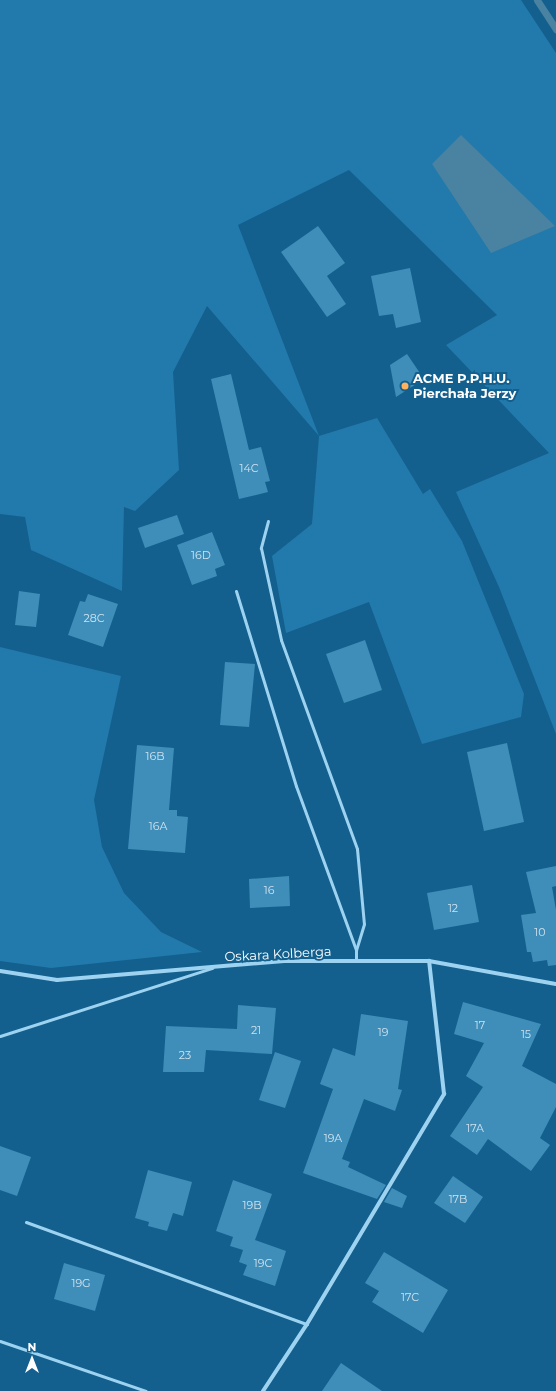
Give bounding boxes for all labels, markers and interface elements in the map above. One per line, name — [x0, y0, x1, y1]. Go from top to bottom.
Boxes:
place label: ACME P.P.H.U. Pierchała Jerzy — [413, 371, 516, 402]
marker: ACME P.P.H.U. Pierchała Jerzy — [400, 381, 410, 391]
house number: 14C — [239, 461, 259, 475]
house number: 16D — [191, 548, 211, 562]
house number: 28C — [83, 611, 105, 625]
house number: 16B — [146, 749, 164, 763]
house number: 16A — [149, 819, 167, 833]
house number: 16 — [264, 883, 274, 897]
house number: 12 — [448, 901, 458, 915]
house number: 10 — [534, 925, 546, 939]
street label: Oskara Kolberga — [224, 943, 332, 965]
house number: 17 — [475, 1018, 485, 1032]
house number: 21 — [251, 1023, 261, 1037]
house number: 19 — [378, 1025, 388, 1039]
house number: 15 — [521, 1027, 531, 1041]
house number: 23 — [179, 1048, 191, 1062]
house number: 17A — [466, 1121, 484, 1135]
house number: 19A — [324, 1131, 342, 1145]
house number: 17B — [449, 1192, 467, 1206]
house number: 19B — [243, 1198, 261, 1212]
house number: 19C — [254, 1256, 272, 1270]
house number: 19G — [71, 1276, 91, 1290]
house number: 17C — [401, 1290, 419, 1304]
north arrow — [12, 1339, 52, 1379]
text: N — [28, 1340, 36, 1354]

